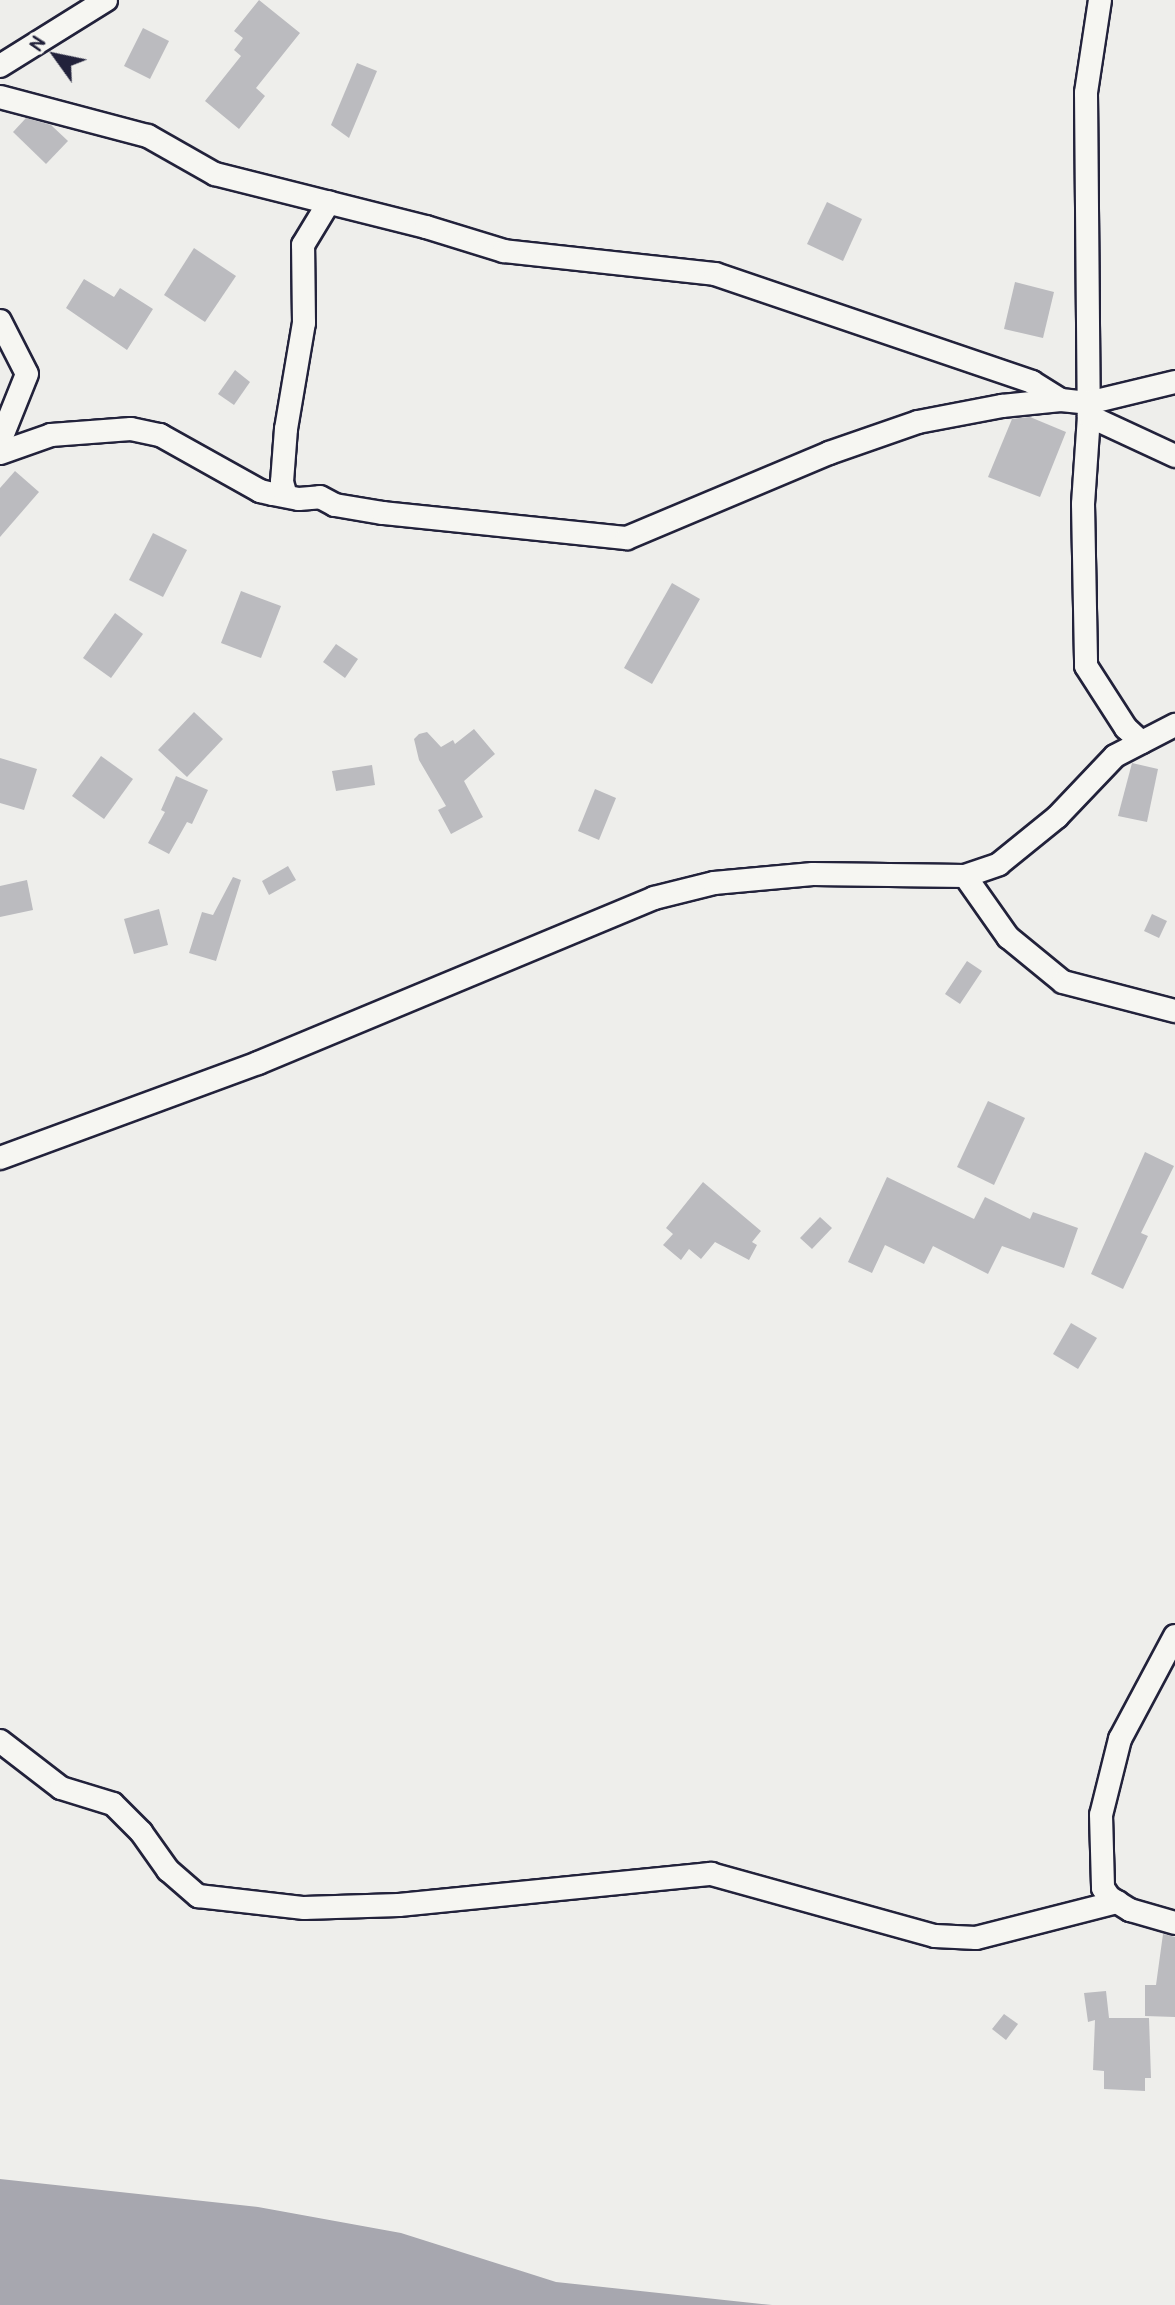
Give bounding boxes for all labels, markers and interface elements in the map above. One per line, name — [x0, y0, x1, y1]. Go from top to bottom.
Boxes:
north arrow — [16, 16, 96, 96]
text: N — [20, 30, 52, 56]

